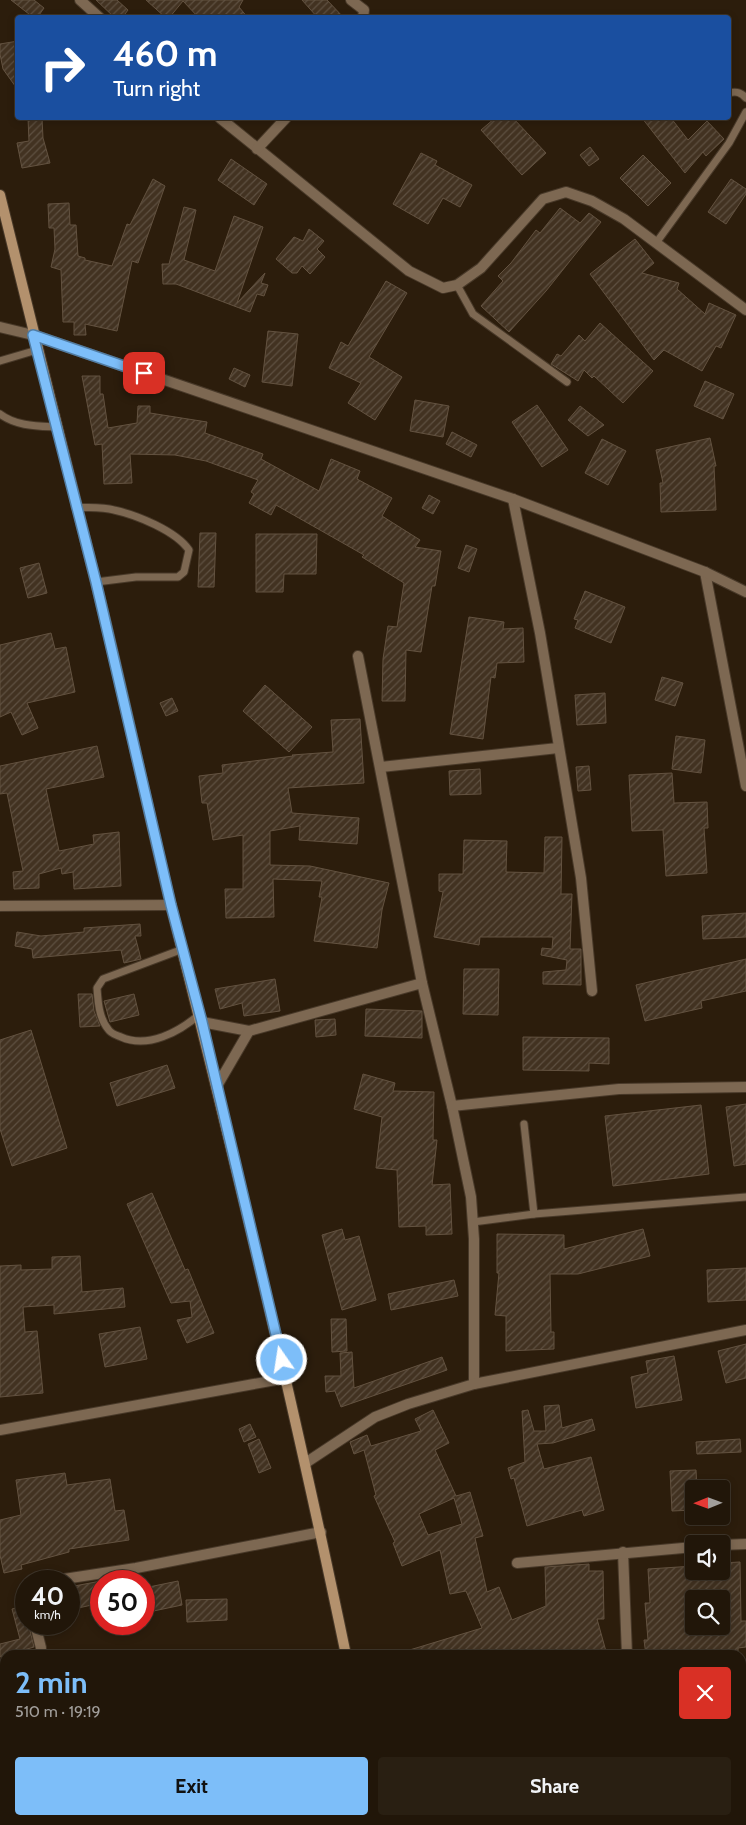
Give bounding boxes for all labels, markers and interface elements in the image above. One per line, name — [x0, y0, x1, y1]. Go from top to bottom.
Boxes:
text: 460 m — [113, 32, 217, 75]
icon: right — [30, 35, 95, 100]
text: Turn right — [113, 75, 200, 102]
pin — [123, 352, 165, 394]
icon: arrive — [130, 359, 158, 387]
position arrow — [255, 1333, 307, 1385]
north arrow — [685, 1480, 730, 1525]
map controls — [685, 1480, 730, 1635]
button: sound — [685, 1535, 730, 1580]
speed limit sign: 50 — [90, 1570, 155, 1635]
text: 40 — [31, 1581, 64, 1611]
button: search — [685, 1590, 730, 1635]
text: km/h — [34, 1607, 61, 1622]
text: 2 min — [15, 1664, 87, 1701]
button: close — [679, 1667, 731, 1719]
text: 510 m · 19:19 — [15, 1702, 101, 1721]
button: Exit — [15, 1757, 368, 1815]
button: Share — [378, 1757, 731, 1815]

